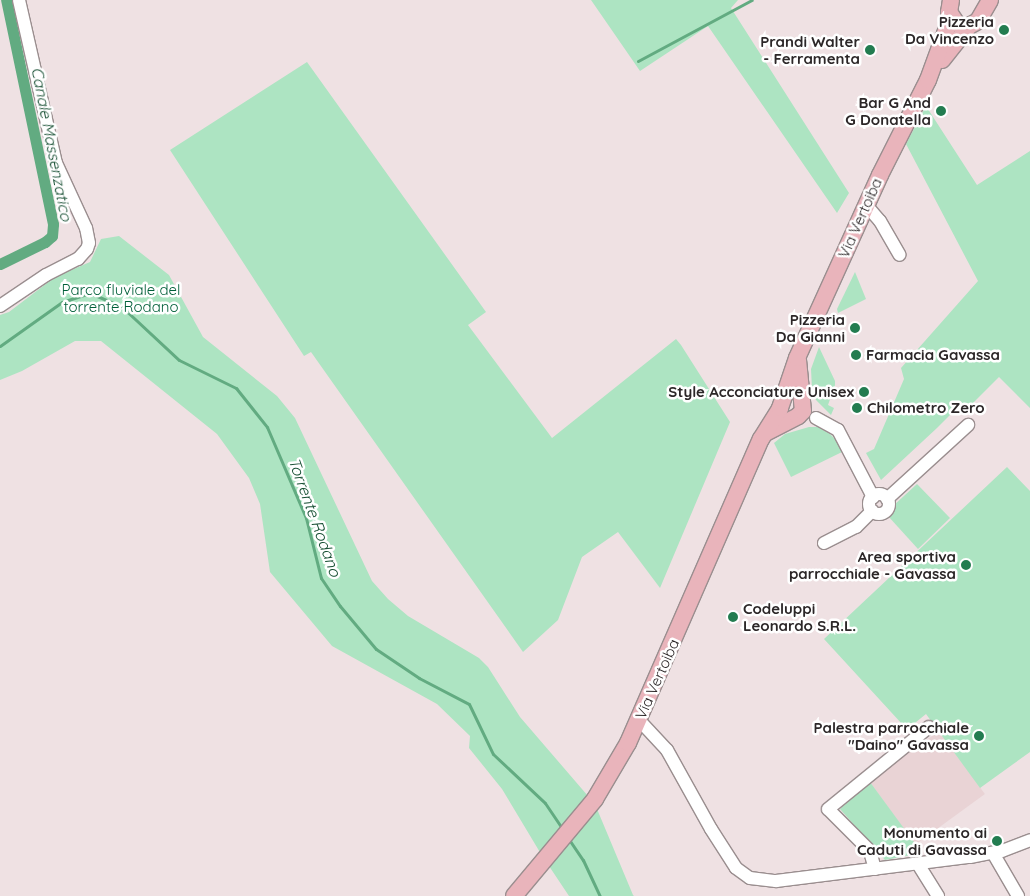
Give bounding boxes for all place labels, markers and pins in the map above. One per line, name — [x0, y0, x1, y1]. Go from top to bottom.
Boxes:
place label: Pizzeria Da Vincenzo — [905, 12, 994, 47]
marker: Pizzeria Da Vincenzo — [998, 24, 1010, 36]
place label: Prandi Walter - Ferramenta — [760, 32, 860, 67]
marker: Prandi Walter - Ferramenta — [864, 44, 876, 56]
place label: Bar G And G Donatella — [845, 93, 931, 128]
marker: Bar G And G Donatella — [935, 105, 947, 117]
place label: Pizzeria Da Gianni — [776, 310, 845, 345]
marker: Pizzeria Da Gianni — [849, 322, 861, 334]
place label: Farmacia Gavassa — [866, 346, 1000, 364]
marker: Farmacia Gavassa — [850, 349, 862, 361]
place label: Style Acconciature Unisex — [668, 383, 854, 401]
marker: Style Acconciature Unisex — [858, 386, 870, 398]
place label: Chilometro Zero — [867, 399, 985, 417]
marker: Chilometro Zero — [851, 402, 863, 414]
place label: Area sportiva parrocchiale - Gavassa — [789, 547, 956, 582]
marker: Area sportiva parrocchiale - Gavassa — [960, 559, 972, 571]
place label: Codeluppi Leonardo S.R.L. — [743, 599, 856, 634]
marker: Codeluppi Leonardo S.R.L. — [727, 611, 739, 623]
place label: Palestra parrocchiale "Daino" Gavassa — [814, 718, 969, 753]
marker: Palestra parrocchiale "Daino" Gavassa — [973, 730, 985, 742]
place label: Monumento ai Caduti di Gavassa — [857, 823, 987, 858]
marker: Monumento ai Caduti di Gavassa — [991, 835, 1003, 847]

